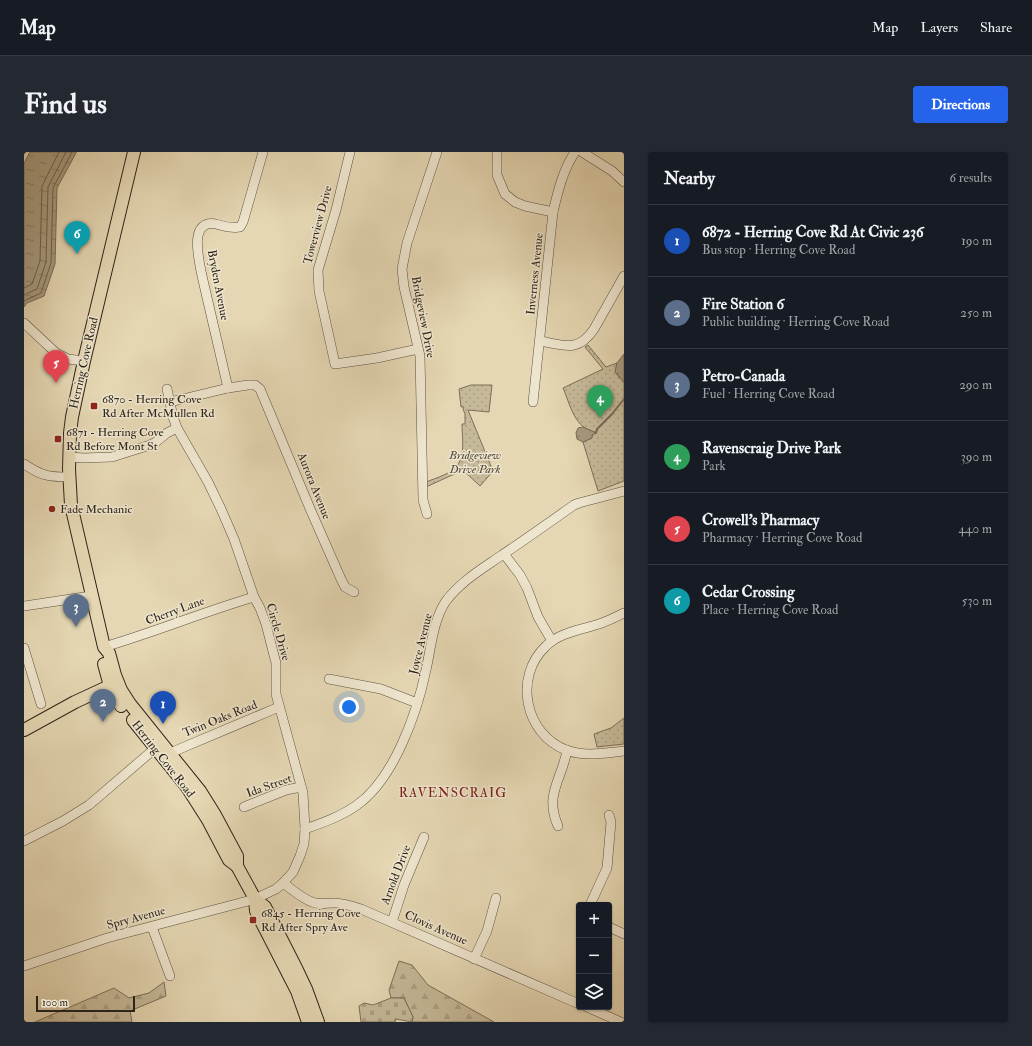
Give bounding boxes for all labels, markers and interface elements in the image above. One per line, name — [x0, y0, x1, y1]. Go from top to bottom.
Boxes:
text: Map — [20, 16, 56, 40]
text: Map — [872, 19, 898, 36]
text: Layers — [920, 19, 958, 36]
text: Share — [980, 19, 1012, 36]
button: Directions — [913, 86, 1008, 123]
text: Find us — [24, 87, 107, 122]
text: Nearby — [664, 168, 715, 189]
text: 6 results — [949, 170, 992, 186]
street label: Towerview Drive — [300, 184, 336, 266]
pin: 6 — [64, 221, 90, 254]
text: 6872 - Herring Cove Rd At Civic 236 — [702, 223, 923, 242]
street label: Inverness Avenue — [523, 232, 547, 316]
text: 1 — [675, 233, 679, 249]
text: 190 m — [961, 233, 992, 249]
text: Bus stop · Herring Cove Road — [702, 242, 855, 258]
street label: Bryden Avenue — [204, 248, 232, 322]
street label: Bridgeview Drive — [408, 275, 438, 359]
text: Fire Station 6 — [702, 295, 784, 314]
text: 2 — [674, 305, 680, 321]
text: 250 m — [960, 305, 992, 321]
text: Public building · Herring Cove Road — [702, 314, 890, 330]
street label: Herring Cove Road — [66, 316, 102, 410]
pin: 5 — [43, 350, 69, 383]
text: Petro-Canada — [702, 367, 785, 386]
text: 3 — [675, 377, 680, 393]
text: 290 m — [959, 377, 992, 393]
pin: 4 — [587, 385, 613, 418]
text: Fuel · Herring Cove Road — [702, 386, 835, 402]
place label: 6870 - Herring Cove Rd After McMullen Rd — [102, 392, 215, 421]
marker: 6870 - Herring Cove Rd After McMullen Rd — [89, 401, 99, 411]
place label: 6871 - Herring Cove Rd Before Mont St — [66, 425, 164, 454]
marker: 6871 - Herring Cove Rd Before Mont St — [53, 434, 63, 444]
text: Ravenscraig Drive Park — [702, 439, 841, 458]
park label: Bridgeview Drive Park — [448, 448, 501, 477]
text: 4 — [673, 449, 681, 465]
text: 390 m — [961, 449, 992, 465]
street label: Aurora Avenue — [293, 450, 334, 522]
text: Park — [702, 458, 726, 474]
place label: Fade Mechanic — [60, 502, 132, 517]
marker: Fade Mechanic — [47, 504, 57, 514]
text: Crowell’s Pharmacy — [702, 511, 819, 530]
text: 5 — [674, 521, 680, 537]
text: 440 m — [958, 521, 992, 537]
text: Pharmacy · Herring Cove Road — [702, 530, 862, 546]
text: Cedar Crossing — [702, 583, 795, 602]
street label: Cherry Lane — [143, 593, 207, 629]
text: 6 — [674, 593, 680, 609]
text: 530 m — [962, 593, 992, 609]
pin: 3 — [63, 594, 89, 627]
street label: Circle Drive — [263, 601, 293, 663]
text: Place · Herring Cove Road — [702, 602, 838, 618]
street label: Joyce Avenue — [406, 612, 436, 677]
pin: 2 — [90, 689, 116, 722]
pin: 1 — [150, 691, 176, 724]
street label: Twin Oaks Road — [181, 697, 259, 741]
your location — [339, 697, 359, 717]
street label: Herring Cove Road — [128, 717, 198, 801]
street label: Ida Street — [244, 771, 294, 801]
district label: RAVENSCRAIG — [399, 785, 507, 801]
street label: Arnold Drive — [377, 843, 414, 908]
map controls — [576, 902, 612, 1010]
button: + — [576, 902, 612, 938]
street label: Spry Avenue — [105, 903, 167, 933]
place label: 6845 - Herring Cove Rd After Spry Ave — [261, 906, 361, 935]
street label: Clovis Avenue — [402, 907, 470, 949]
marker: 6845 - Herring Cove Rd After Spry Ave — [248, 915, 258, 925]
button: − — [576, 938, 612, 974]
button: layers — [576, 974, 612, 1010]
scale bar — [36, 994, 135, 1013]
text: 100 m — [42, 996, 68, 1009]

